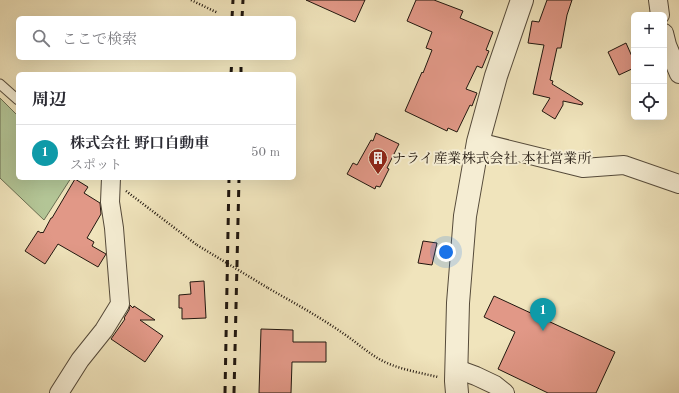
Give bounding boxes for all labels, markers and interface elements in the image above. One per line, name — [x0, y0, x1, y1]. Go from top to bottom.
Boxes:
map controls — [631, 12, 667, 120]
button: + — [631, 12, 667, 48]
search box — [16, 16, 296, 60]
icon: search — [30, 27, 52, 49]
text: ここで検索 — [62, 33, 137, 48]
button: − — [631, 48, 667, 84]
button: locate — [631, 84, 667, 120]
text: 周辺 — [32, 92, 66, 109]
text: 株式会社 野口自動車 — [70, 137, 209, 152]
text: 1 — [41, 146, 49, 159]
text: 50 m — [251, 146, 280, 159]
building icon: ナライ産業株式会社 本社営業所 — [367, 147, 389, 175]
place label: ナライ産業株式会社 本社営業所 — [392, 151, 592, 166]
text: スポット — [70, 159, 122, 172]
your location — [436, 242, 456, 262]
pin: 1 — [530, 298, 556, 331]

